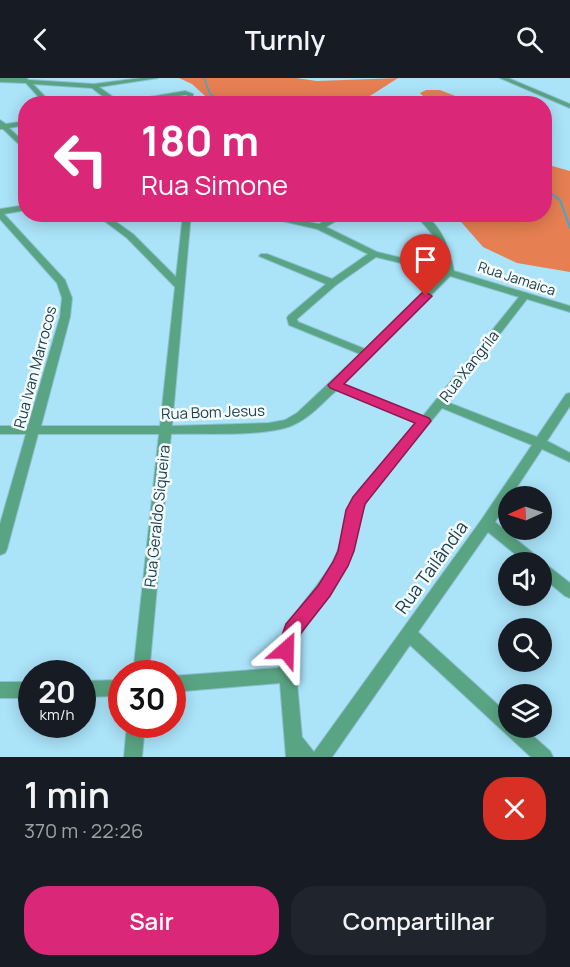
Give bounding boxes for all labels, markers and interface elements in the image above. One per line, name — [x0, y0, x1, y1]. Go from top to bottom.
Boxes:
text: Turnly — [245, 21, 325, 58]
icon: back — [24, 23, 57, 56]
icon: search — [513, 23, 546, 56]
text: 180 m — [141, 111, 259, 169]
icon: left — [42, 120, 120, 198]
text: Rua Simone — [141, 166, 288, 203]
pin — [400, 234, 451, 296]
icon: arrive — [409, 243, 442, 276]
street label: Rua Jamaica — [476, 257, 558, 299]
street label: Rua Ivan Marrocos — [9, 303, 61, 430]
street label: Rua Xangrila — [434, 326, 504, 406]
street label: Rua Bom Jesus — [161, 400, 265, 424]
street label: Rua Geraldo Siqueira — [139, 444, 175, 588]
north arrow — [498, 486, 552, 540]
map controls — [498, 486, 552, 738]
street label: Rua Tailândia — [389, 516, 473, 618]
button: sound — [498, 552, 552, 606]
position arrow — [254, 618, 318, 682]
button: search — [498, 618, 552, 672]
speed limit sign: 30 — [108, 660, 186, 738]
text: 20 — [38, 671, 76, 712]
button: layers — [498, 684, 552, 738]
text: km/h — [40, 704, 74, 725]
text: 1 min — [24, 770, 110, 819]
button: close — [483, 777, 546, 840]
text: 370 m · 22:26 — [24, 817, 143, 844]
button: Sair — [24, 886, 279, 955]
button: Compartilhar — [291, 886, 546, 955]

